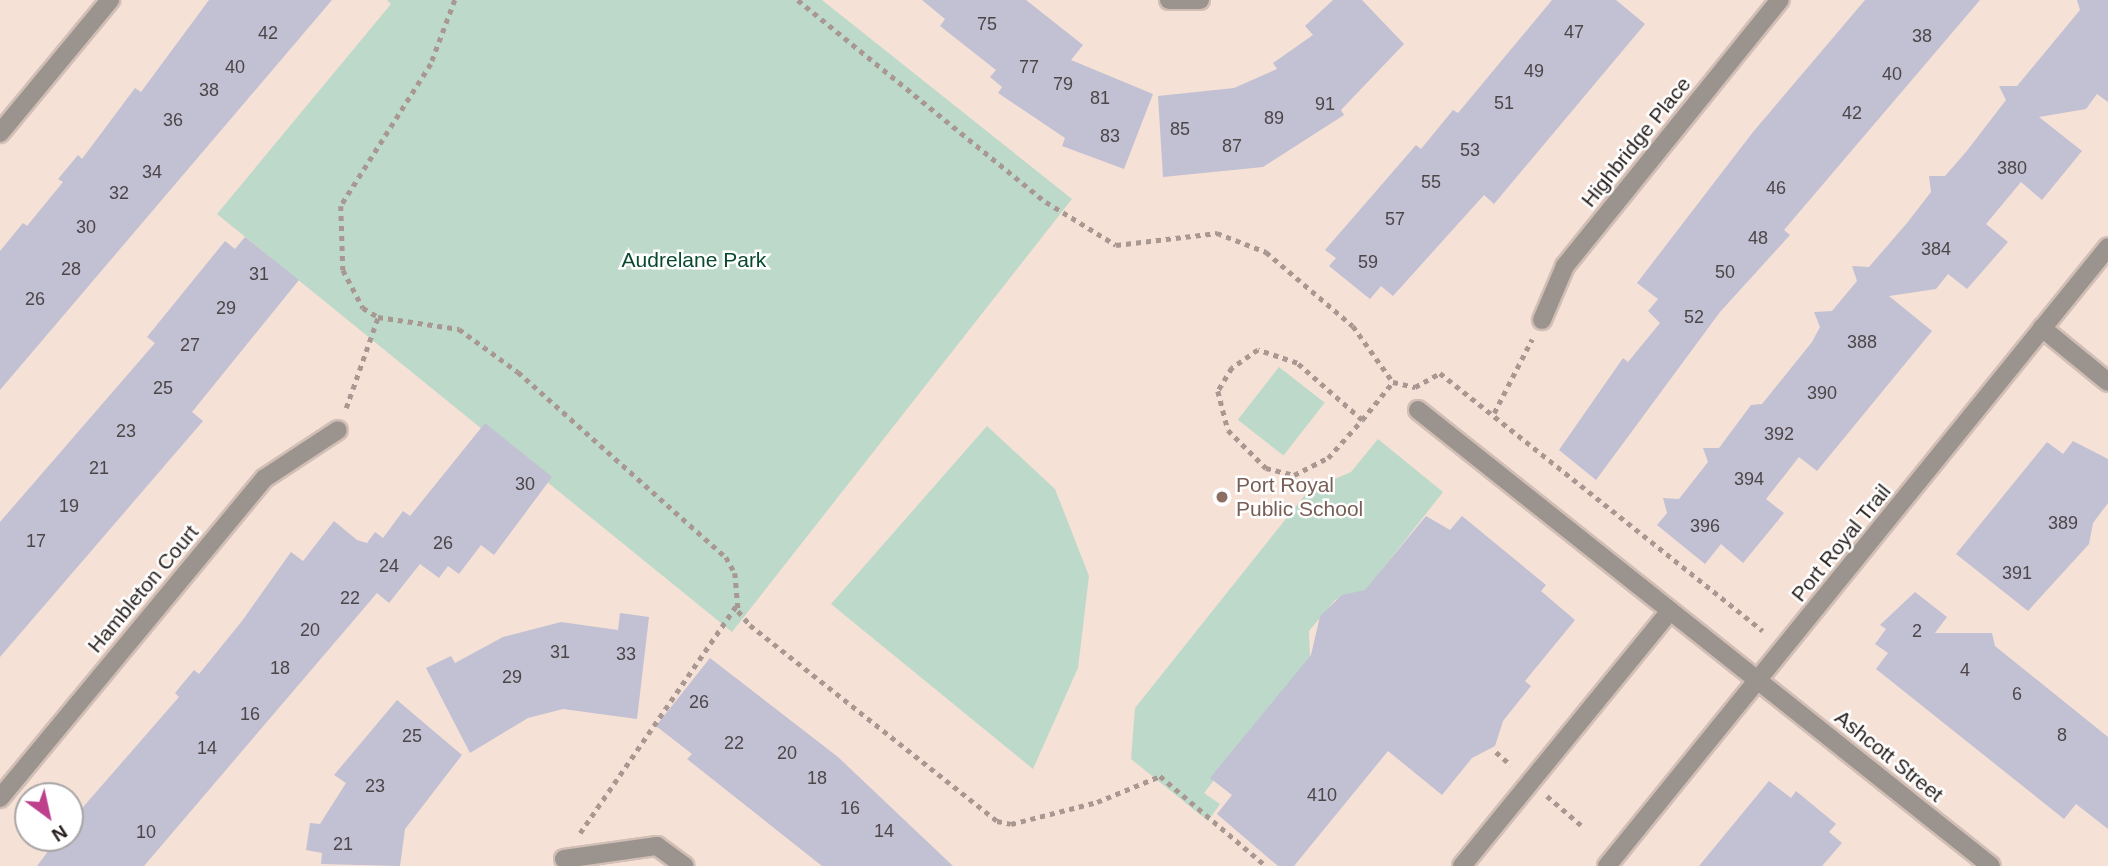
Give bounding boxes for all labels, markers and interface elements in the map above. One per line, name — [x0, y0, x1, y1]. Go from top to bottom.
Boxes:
house number: 75 — [977, 13, 997, 35]
house number: 47 — [1564, 21, 1584, 43]
house number: 42 — [258, 22, 278, 44]
house number: 38 — [1912, 25, 1932, 47]
house number: 40 — [225, 56, 245, 78]
house number: 77 — [1019, 56, 1039, 78]
house number: 49 — [1524, 60, 1544, 82]
house number: 40 — [1882, 63, 1902, 85]
street label: Highbridge Place — [1576, 72, 1696, 212]
house number: 79 — [1053, 73, 1073, 95]
house number: 38 — [199, 79, 219, 101]
house number: 81 — [1090, 87, 1110, 109]
house number: 51 — [1494, 92, 1514, 114]
house number: 91 — [1315, 93, 1335, 115]
house number: 42 — [1842, 102, 1862, 124]
house number: 89 — [1264, 107, 1284, 129]
house number: 36 — [163, 109, 183, 131]
house number: 85 — [1170, 118, 1190, 140]
house number: 83 — [1100, 125, 1120, 147]
house number: 87 — [1222, 135, 1242, 157]
house number: 53 — [1460, 139, 1480, 161]
house number: 380 — [1997, 157, 2027, 179]
house number: 34 — [142, 161, 162, 183]
house number: 55 — [1421, 171, 1441, 193]
house number: 46 — [1766, 177, 1786, 199]
house number: 32 — [109, 182, 129, 204]
house number: 57 — [1385, 208, 1405, 230]
house number: 30 — [76, 216, 96, 238]
house number: 48 — [1748, 227, 1768, 249]
house number: 384 — [1921, 238, 1951, 260]
park label: Audrelane Park — [622, 247, 766, 273]
house number: 59 — [1358, 251, 1378, 273]
house number: 28 — [61, 258, 81, 280]
house number: 50 — [1715, 261, 1735, 283]
house number: 31 — [249, 263, 269, 285]
house number: 26 — [25, 288, 45, 310]
house number: 29 — [216, 297, 236, 319]
house number: 52 — [1684, 306, 1704, 328]
house number: 388 — [1847, 331, 1877, 353]
house number: 27 — [180, 334, 200, 356]
house number: 25 — [153, 377, 173, 399]
house number: 390 — [1807, 382, 1837, 404]
house number: 23 — [116, 420, 136, 442]
house number: 392 — [1764, 423, 1794, 445]
house number: 21 — [89, 457, 109, 479]
house number: 394 — [1734, 468, 1764, 490]
place label: Port Royal Public School — [1236, 472, 1363, 522]
house number: 30 — [515, 473, 535, 495]
street label: Port Royal Trail — [1786, 479, 1896, 607]
marker: Port Royal Public School — [1214, 489, 1230, 505]
house number: 19 — [59, 495, 79, 517]
house number: 389 — [2048, 512, 2078, 534]
house number: 396 — [1690, 515, 1720, 537]
street label: Hambleton Court — [82, 520, 204, 658]
house number: 17 — [26, 530, 46, 552]
house number: 26 — [433, 532, 453, 554]
house number: 24 — [379, 555, 399, 577]
house number: 391 — [2002, 562, 2032, 584]
house number: 22 — [340, 587, 360, 609]
house number: 20 — [300, 619, 320, 641]
house number: 2 — [1912, 620, 1922, 642]
house number: 31 — [550, 641, 570, 663]
house number: 33 — [616, 643, 636, 665]
house number: 18 — [270, 657, 290, 679]
house number: 4 — [1960, 659, 1970, 681]
house number: 29 — [502, 666, 522, 688]
house number: 6 — [2012, 683, 2022, 705]
house number: 26 — [689, 691, 709, 713]
house number: 16 — [240, 703, 260, 725]
street label: Ashcott Street — [1830, 705, 1948, 807]
house number: 8 — [2057, 724, 2067, 746]
house number: 25 — [402, 725, 422, 747]
house number: 22 — [724, 732, 744, 754]
house number: 14 — [197, 737, 217, 759]
house number: 20 — [777, 742, 797, 764]
house number: 18 — [807, 767, 827, 789]
house number: 23 — [365, 775, 385, 797]
north arrow — [14, 782, 84, 852]
house number: 410 — [1307, 784, 1337, 806]
house number: 16 — [840, 797, 860, 819]
house number: 14 — [874, 820, 894, 842]
text: N — [48, 821, 71, 846]
house number: 10 — [136, 821, 156, 843]
house number: 21 — [333, 833, 353, 855]

